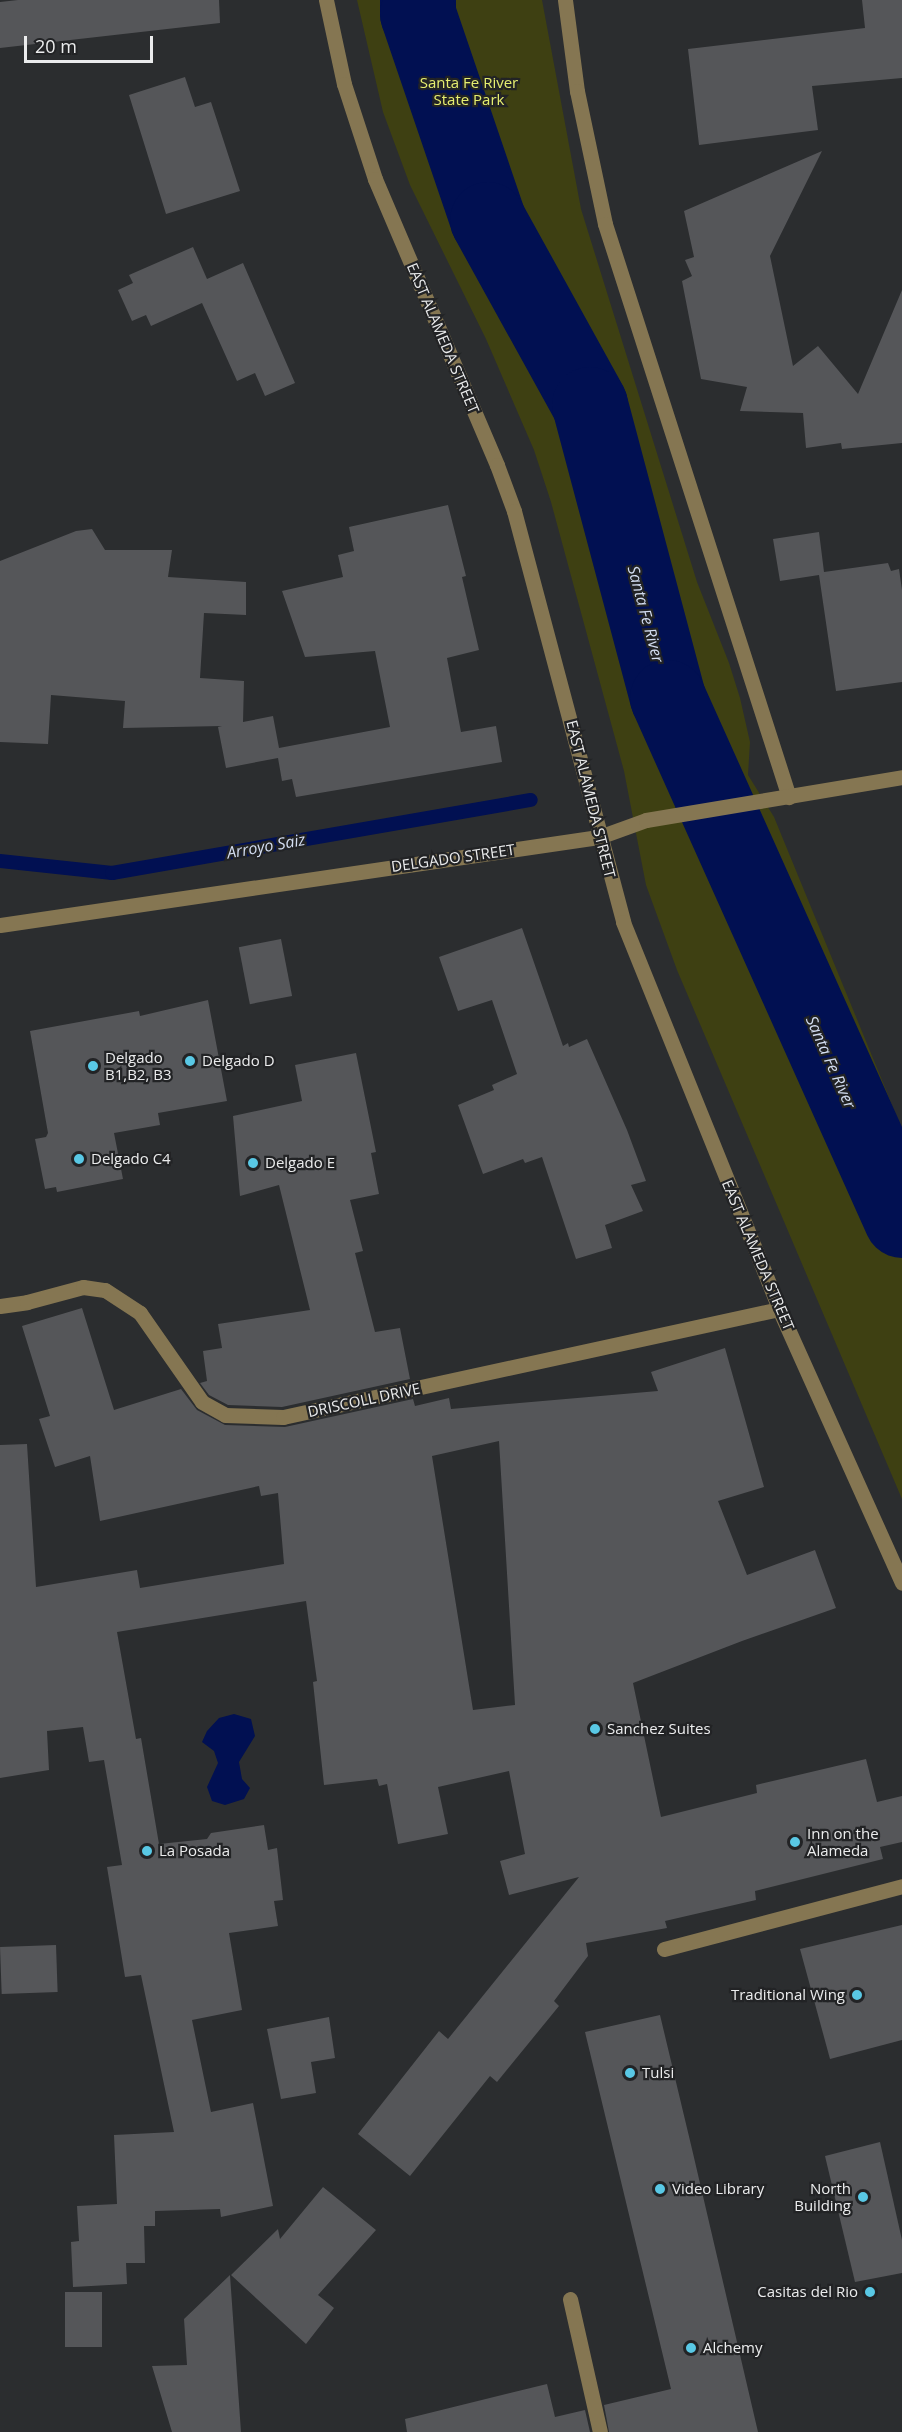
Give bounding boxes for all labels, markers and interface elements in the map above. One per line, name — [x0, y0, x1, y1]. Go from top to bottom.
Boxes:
scale bar — [27, 24, 156, 62]
text: 20 m — [35, 34, 77, 58]
park label: Santa Fe River State Park — [420, 73, 518, 108]
street label: EAST ALAMEDA STREET — [403, 260, 483, 416]
water label: Santa Fe River — [624, 563, 668, 665]
street label: EAST ALAMEDA STREET — [563, 718, 619, 880]
water label: Arroyo Saiz — [225, 830, 307, 862]
street label: DELGADO STREET — [390, 840, 516, 876]
water label: Santa Fe River — [802, 1013, 860, 1111]
place label: Delgado B1,B2, B3 — [105, 1048, 171, 1083]
place label: Delgado D — [202, 1052, 275, 1070]
marker: Delgado D — [183, 1054, 197, 1068]
marker: Delgado B1,B2, B3 — [86, 1059, 100, 1073]
place label: Delgado C4 — [91, 1150, 171, 1168]
marker: Delgado C4 — [72, 1152, 86, 1166]
place label: Delgado E — [265, 1154, 335, 1172]
marker: Delgado E — [246, 1156, 260, 1170]
street label: EAST ALAMEDA STREET — [718, 1177, 798, 1333]
street label: DRISCOLL DRIVE — [306, 1379, 422, 1421]
place label: Sanchez Suites — [607, 1720, 711, 1738]
marker: Sanchez Suites — [588, 1722, 602, 1736]
place label: Inn on the Alameda — [807, 1824, 879, 1859]
marker: Inn on the Alameda — [788, 1835, 802, 1849]
place label: La Posada — [159, 1842, 230, 1860]
marker: La Posada — [140, 1844, 154, 1858]
place label: Traditional Wing — [731, 1986, 845, 2004]
marker: Traditional Wing — [850, 1988, 864, 2002]
place label: Tulsi — [642, 2064, 674, 2082]
marker: Tulsi — [623, 2066, 637, 2080]
place label: North Building — [794, 2179, 851, 2214]
place label: Video Library — [672, 2180, 764, 2198]
marker: Video Library — [653, 2182, 667, 2196]
marker: North Building — [856, 2190, 870, 2204]
place label: Casitas del Rio — [757, 2283, 858, 2301]
marker: Casitas del Rio — [863, 2285, 877, 2299]
place label: Alchemy — [703, 2339, 762, 2357]
marker: Alchemy — [684, 2341, 698, 2355]

